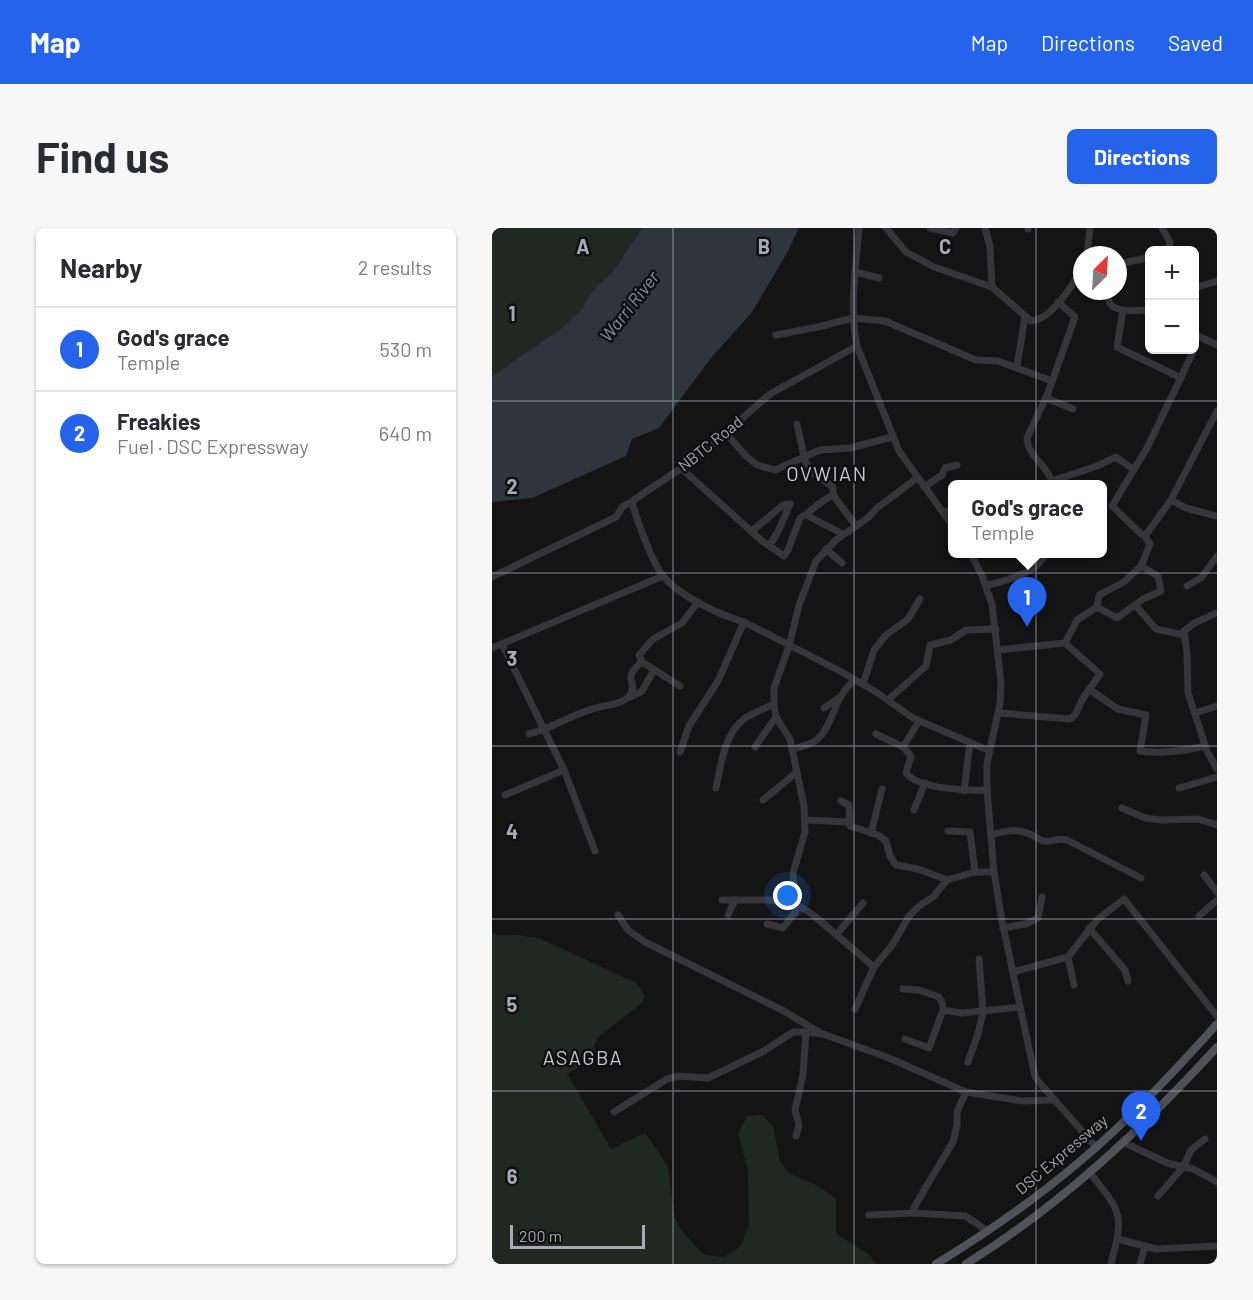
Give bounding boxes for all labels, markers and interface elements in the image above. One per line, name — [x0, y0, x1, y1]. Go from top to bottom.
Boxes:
text: Map — [30, 25, 81, 59]
text: Map — [971, 30, 1008, 55]
text: Directions — [1041, 30, 1135, 55]
text: Saved — [1168, 30, 1223, 55]
button: Directions — [1067, 129, 1217, 184]
text: Find us — [36, 131, 169, 181]
text: A — [576, 234, 590, 258]
text: B — [758, 234, 770, 258]
text: C — [939, 234, 951, 258]
north arrow — [1073, 246, 1127, 300]
map controls — [1145, 246, 1199, 354]
button: + — [1145, 246, 1199, 300]
text: Nearby — [60, 252, 142, 283]
text: 2 results — [358, 255, 432, 279]
water label: Warri River — [595, 266, 664, 346]
button: − — [1145, 300, 1199, 354]
text: 1 — [508, 301, 516, 325]
text: God's grace — [117, 324, 230, 350]
text: 1 — [76, 337, 83, 361]
text: 530 m — [380, 337, 432, 361]
text: Temple — [117, 350, 180, 374]
text: Freakies — [117, 408, 201, 434]
street label: NBTC Road — [674, 411, 746, 475]
text: 2 — [74, 421, 85, 445]
text: 640 m — [379, 421, 432, 445]
text: Fuel · DSC Expressway — [117, 434, 309, 458]
district label: OVWIAN — [786, 461, 868, 485]
text: 2 — [506, 474, 518, 498]
popup — [948, 480, 1107, 558]
text: God's grace — [971, 494, 1084, 520]
text: Temple — [971, 520, 1035, 544]
pin: 1 — [1008, 578, 1046, 627]
text: 3 — [507, 646, 517, 670]
text: 4 — [506, 819, 518, 843]
your location — [773, 881, 802, 910]
text: 5 — [507, 992, 518, 1016]
district label: ASAGBA — [543, 1045, 623, 1069]
pin: 2 — [1122, 1092, 1160, 1141]
street label: DSC Expressway — [1011, 1110, 1111, 1198]
text: 6 — [507, 1164, 518, 1188]
scale bar — [510, 1222, 645, 1250]
text: 200 m — [519, 1226, 562, 1245]

